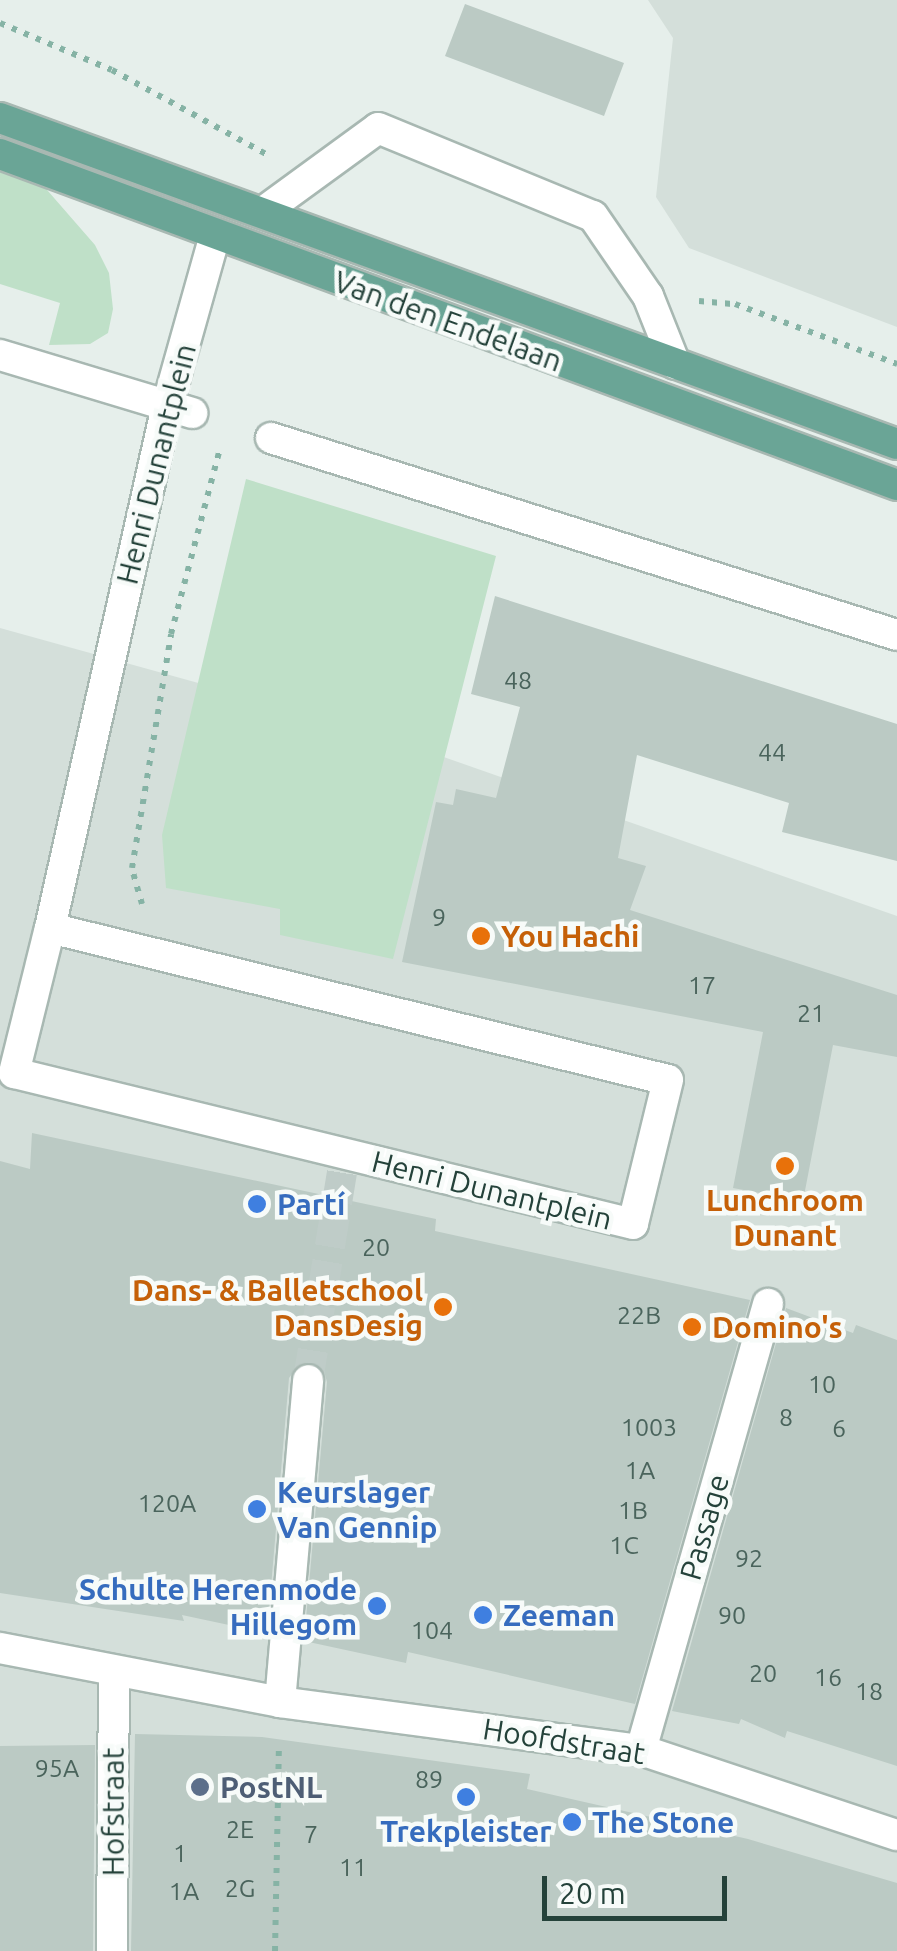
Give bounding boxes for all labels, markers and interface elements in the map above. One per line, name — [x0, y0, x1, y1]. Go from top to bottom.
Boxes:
street label: Van den Endelaan — [329, 263, 567, 379]
street label: Henri Dunantplein — [109, 340, 203, 588]
house number: 48 — [504, 665, 532, 695]
house number: 44 — [758, 737, 786, 767]
house number: 9 — [432, 902, 446, 932]
place label: You Hachi — [501, 918, 639, 954]
marker: You Hachi — [470, 925, 492, 947]
house number: 17 — [688, 970, 716, 1000]
house number: 21 — [797, 998, 825, 1028]
street label: Henri Dunantplein — [368, 1143, 616, 1237]
marker: Lunchroom Dunant — [774, 1155, 796, 1177]
place label: Lunchroom Dunant — [706, 1182, 864, 1252]
place label: Partí — [277, 1186, 345, 1222]
marker: Partí — [246, 1193, 268, 1215]
house number: 20 — [362, 1232, 390, 1262]
place label: Dans- & Balletschool DansDesig — [132, 1272, 423, 1342]
marker: Dans- & Balletschool DansDesig — [432, 1296, 454, 1318]
house number: 22B — [617, 1300, 661, 1330]
place label: Domino's — [712, 1309, 843, 1345]
marker: Domino's — [681, 1316, 703, 1338]
house number: 10 — [808, 1369, 836, 1399]
house number: 8 — [779, 1402, 793, 1432]
house number: 1003 — [621, 1412, 677, 1442]
house number: 6 — [832, 1413, 846, 1443]
house number: 1A — [625, 1455, 655, 1485]
street label: Passage — [672, 1470, 736, 1584]
place label: Keurslager Van Gennip — [277, 1474, 437, 1544]
house number: 120A — [138, 1488, 196, 1518]
house number: 1B — [618, 1495, 648, 1525]
marker: Keurslager Van Gennip — [246, 1498, 268, 1520]
house number: 1C — [609, 1530, 639, 1560]
house number: 92 — [735, 1543, 763, 1573]
place label: Schulte Herenmode Hillegom — [79, 1571, 357, 1642]
marker: Schulte Herenmode Hillegom — [366, 1595, 388, 1617]
place label: Zeeman — [503, 1597, 615, 1633]
house number: 90 — [718, 1600, 746, 1630]
marker: Zeeman — [472, 1604, 494, 1626]
house number: 104 — [411, 1615, 453, 1645]
house number: 20 — [749, 1658, 777, 1688]
house number: 16 — [814, 1662, 842, 1692]
house number: 18 — [855, 1676, 883, 1706]
street label: Hoofdstraat — [480, 1710, 648, 1772]
street label: Hofstraat — [95, 1748, 131, 1876]
house number: 95A — [35, 1753, 79, 1783]
house number: 89 — [415, 1764, 443, 1794]
place label: PostNL — [220, 1769, 323, 1805]
marker: PostNL — [189, 1776, 211, 1798]
marker: Trekpleister — [455, 1786, 477, 1808]
place label: The Stone — [592, 1804, 734, 1840]
marker: The Stone — [561, 1811, 583, 1833]
place label: Trekpleister — [380, 1813, 552, 1849]
house number: 2E — [226, 1814, 254, 1844]
house number: 7 — [304, 1819, 318, 1849]
house number: 1 — [173, 1838, 187, 1868]
house number: 11 — [339, 1852, 367, 1882]
scale bar — [547, 1856, 732, 1918]
house number: 2G — [225, 1873, 255, 1903]
house number: 1A — [169, 1876, 199, 1906]
text: 20 m — [559, 1876, 626, 1910]

